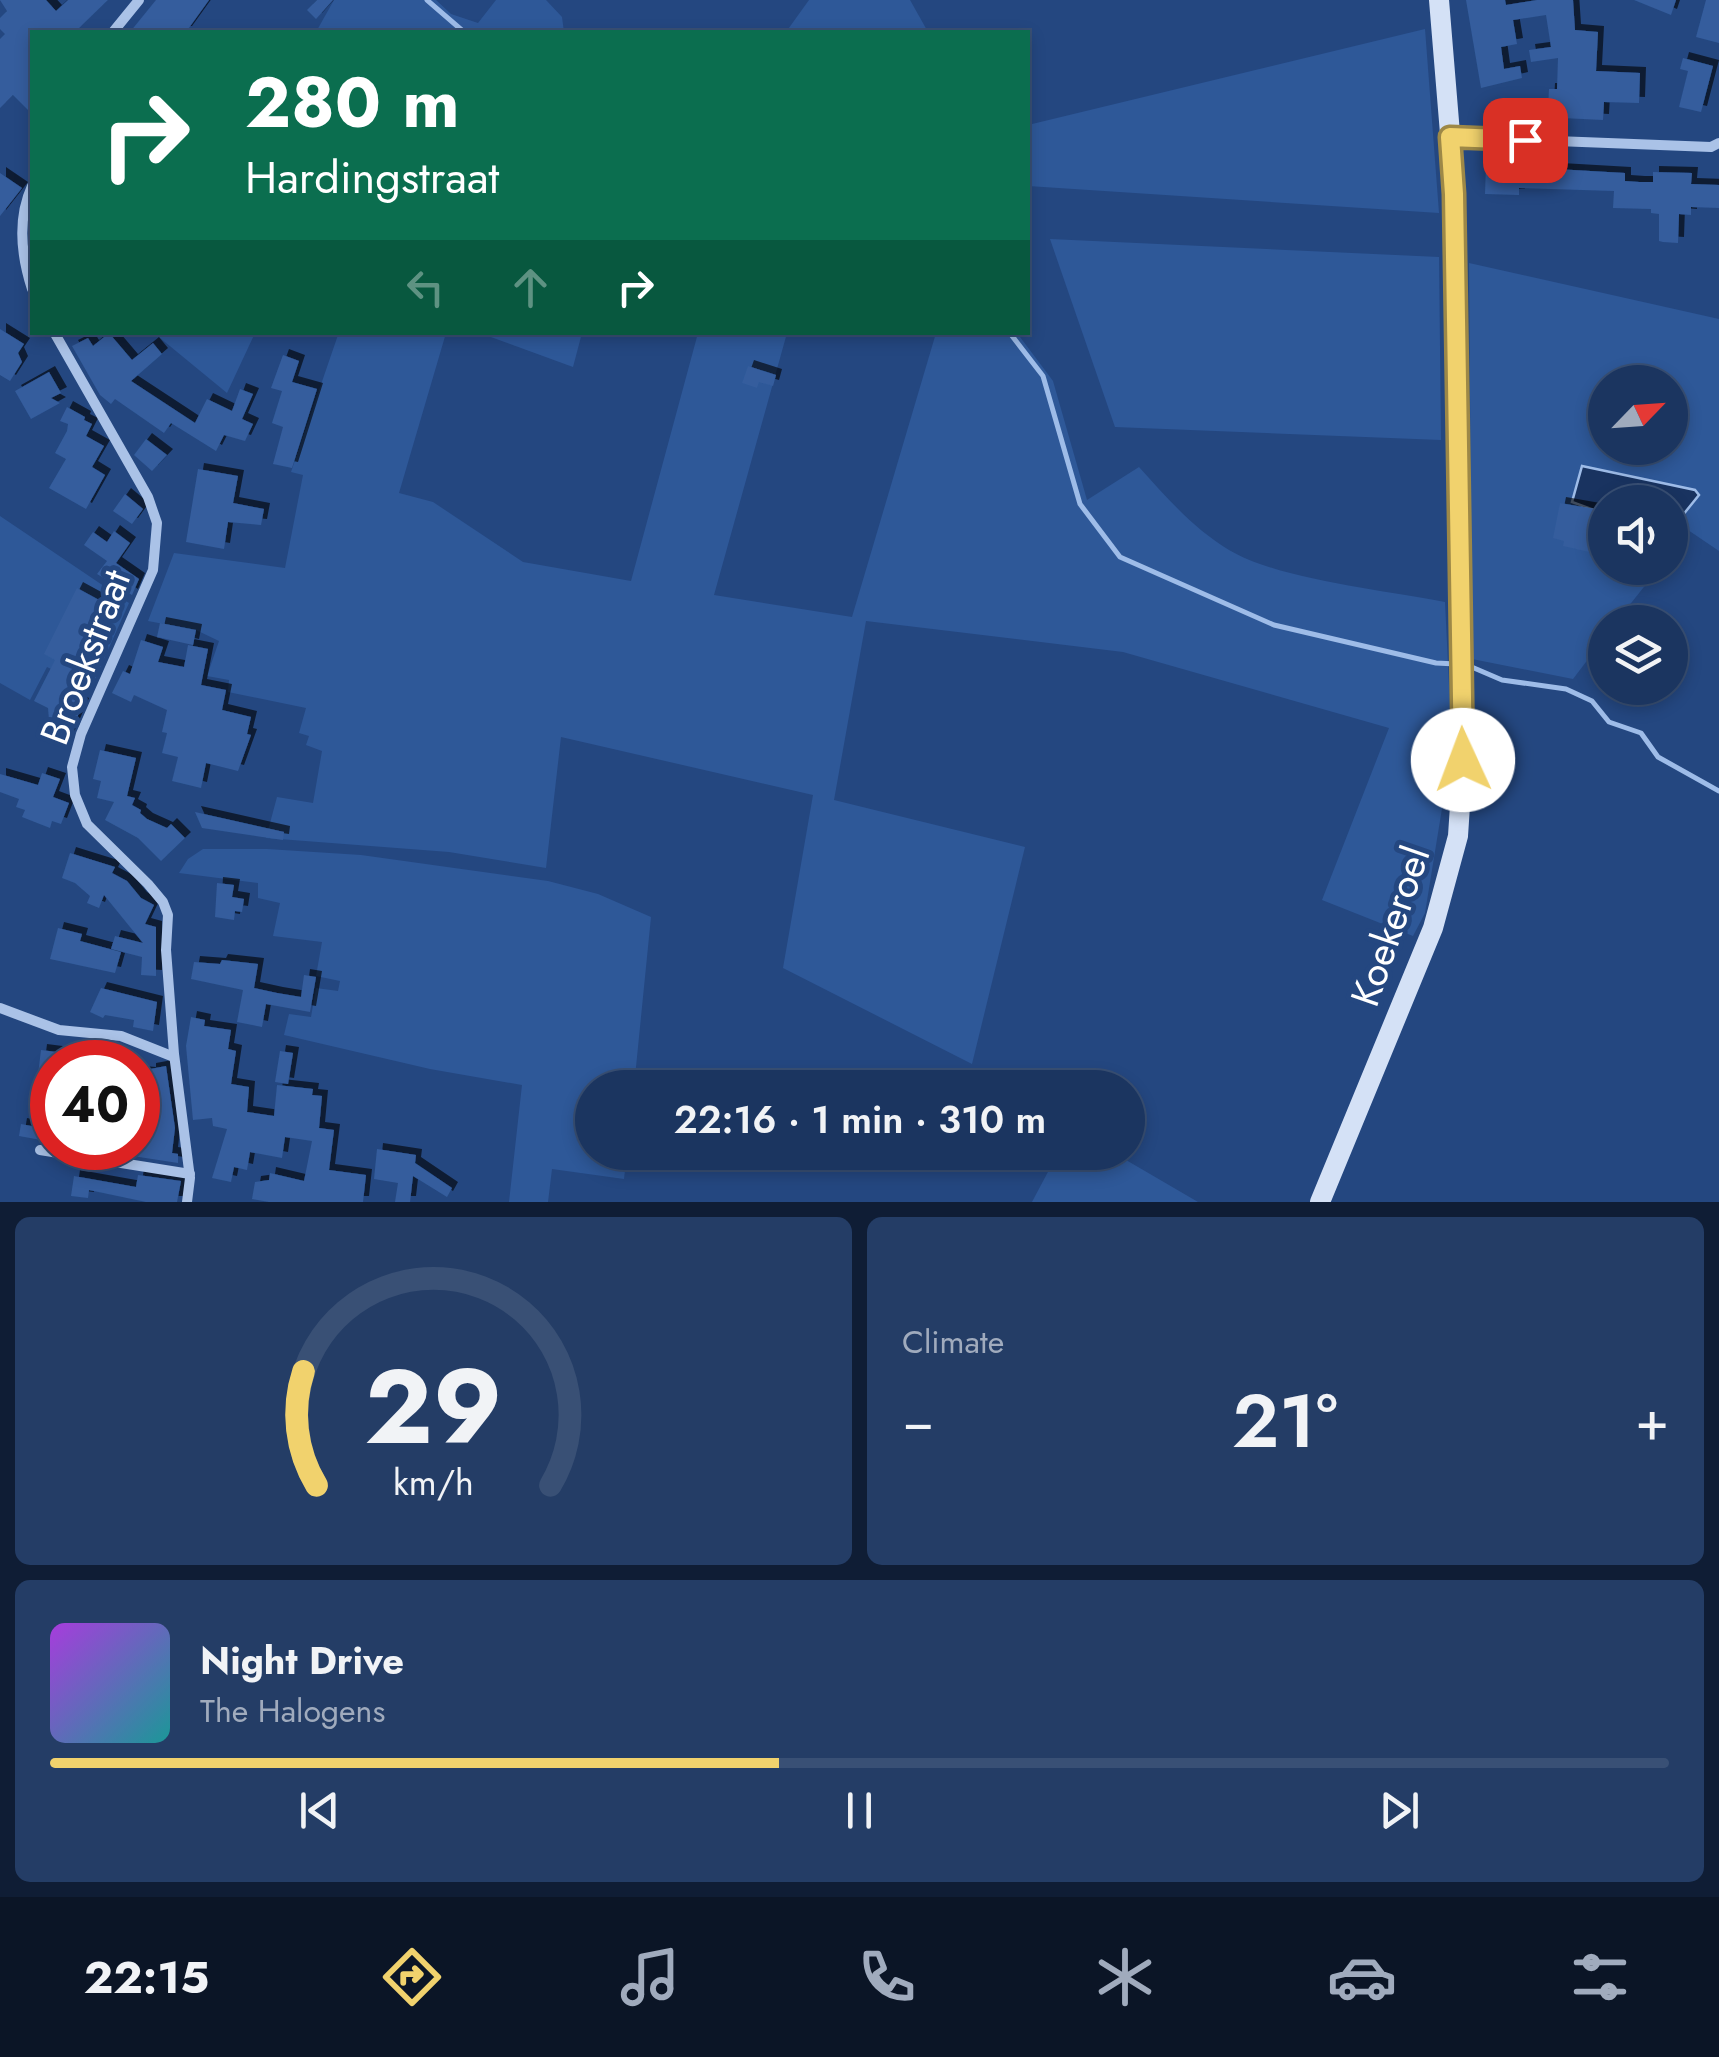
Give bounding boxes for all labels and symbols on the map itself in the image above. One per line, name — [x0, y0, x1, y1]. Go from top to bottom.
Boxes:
pin — [1483, 98, 1568, 183]
north arrow — [1588, 365, 1688, 465]
street label: Broekstraat — [25, 561, 145, 753]
position arrow — [1411, 708, 1515, 812]
street label: Koekeroel — [1336, 838, 1444, 1014]
speed limit sign: 40 — [30, 1040, 160, 1170]

